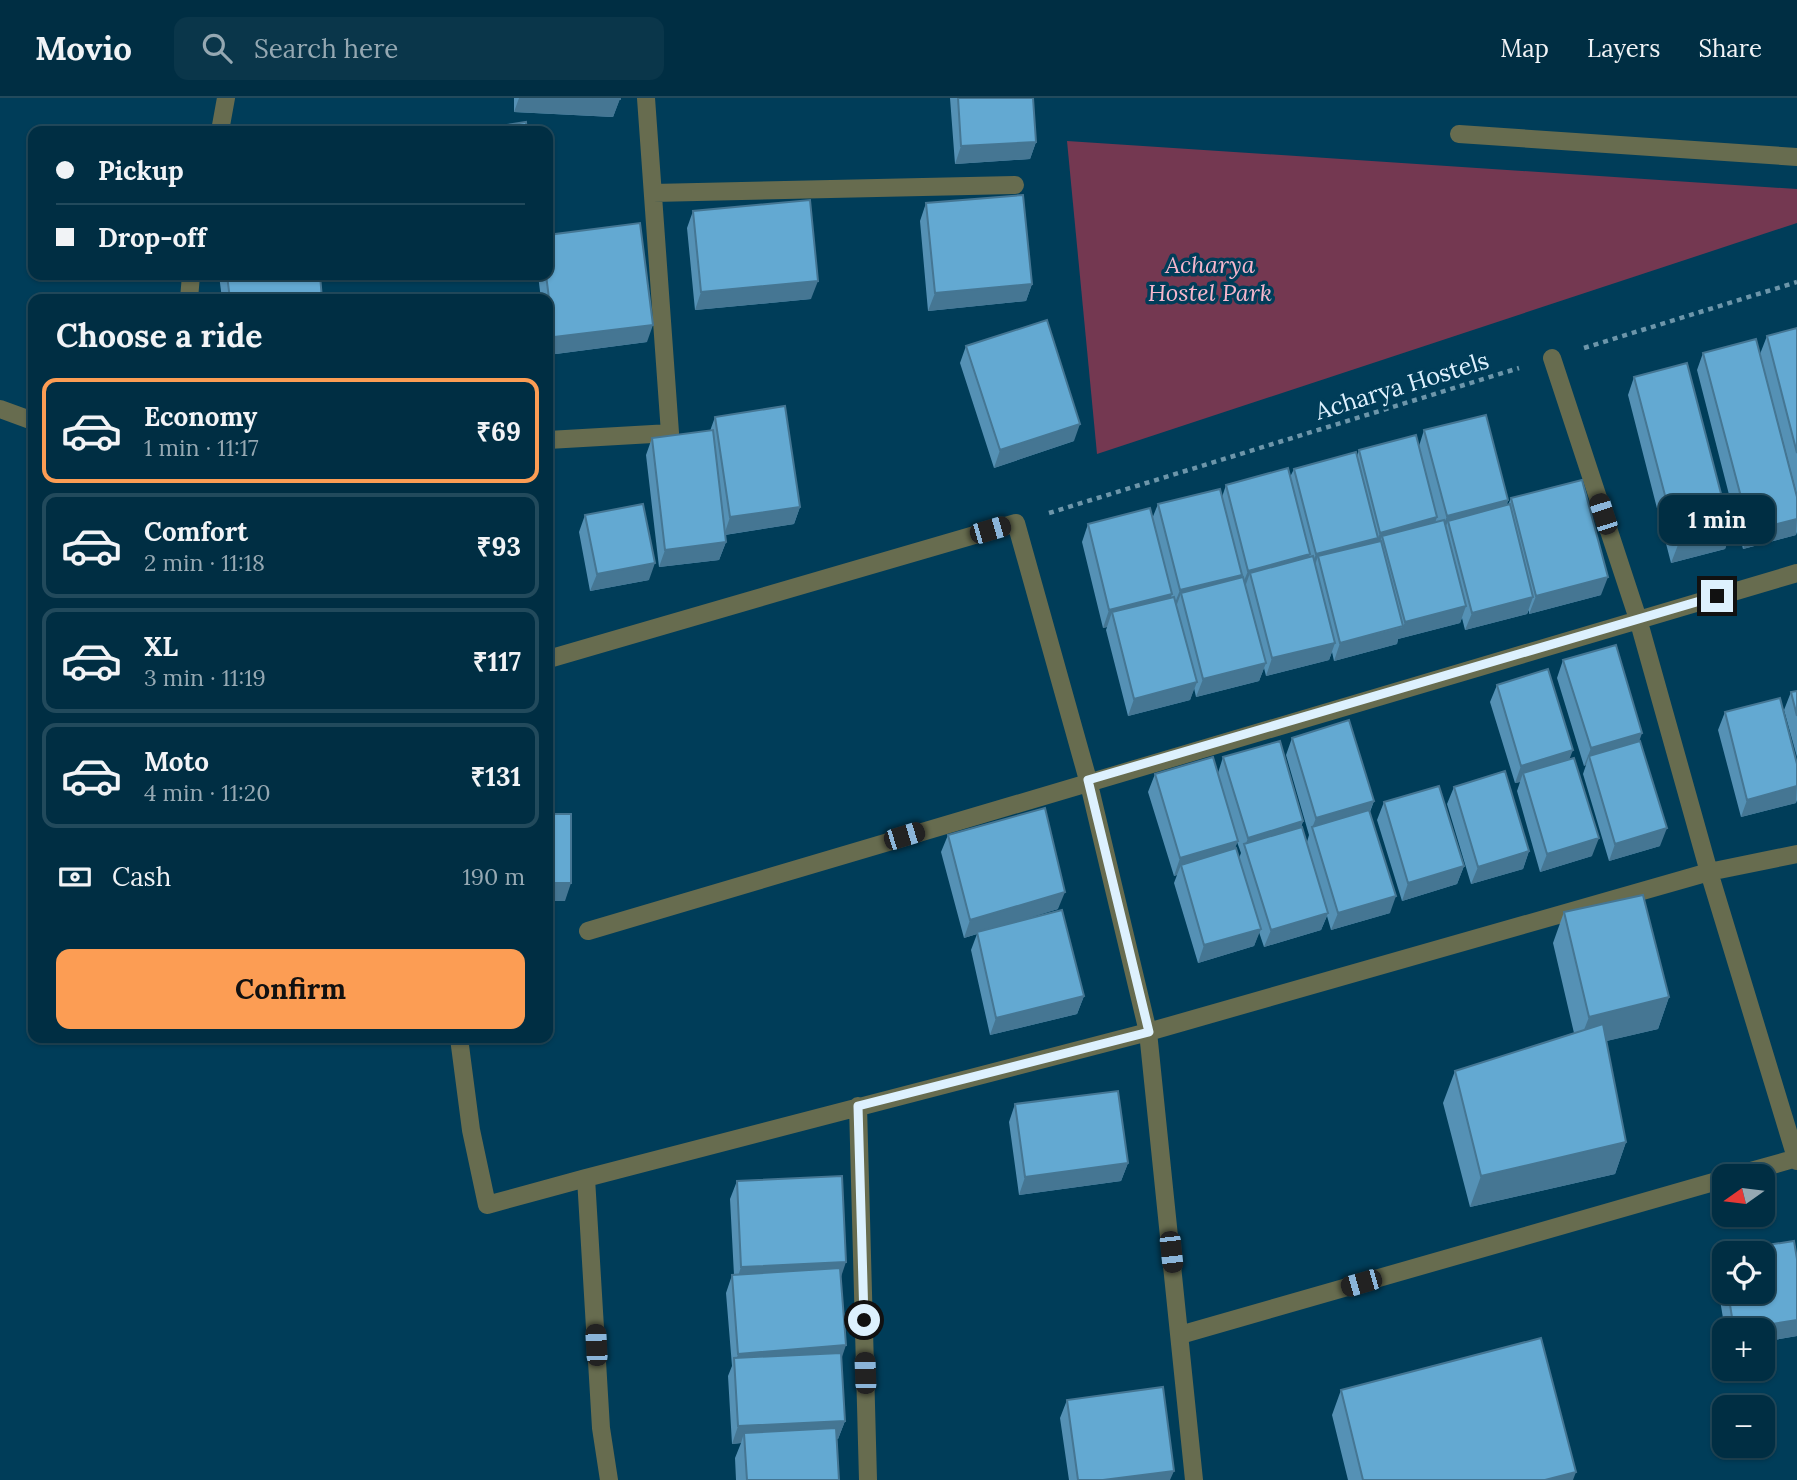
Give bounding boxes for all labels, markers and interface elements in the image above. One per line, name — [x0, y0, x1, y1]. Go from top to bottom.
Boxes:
search box — [174, 17, 664, 80]
text: Movio — [35, 27, 132, 69]
icon: search — [198, 29, 236, 67]
text: Search here — [254, 32, 398, 65]
text: Map — [1500, 33, 1549, 64]
text: Layers — [1587, 33, 1660, 64]
text: Share — [1698, 33, 1762, 64]
text: Pickup — [98, 154, 184, 187]
text: Drop-off — [98, 221, 206, 254]
park label: Acharya Hostel Park — [1148, 249, 1272, 308]
text: Choose a ride — [56, 315, 263, 356]
street label: Acharya Hostels — [1310, 344, 1492, 427]
icon: car — [60, 399, 123, 462]
text: Economy — [144, 400, 257, 433]
text: ₹69 — [476, 415, 521, 448]
text: 1 min · 11:17 — [144, 433, 259, 462]
car — [1587, 491, 1620, 537]
callout: 1 min — [1659, 494, 1775, 544]
text: 1 min — [1688, 505, 1746, 534]
icon: car — [60, 514, 123, 577]
car — [967, 514, 1014, 546]
text: Comfort — [144, 515, 248, 548]
text: ₹93 — [477, 530, 521, 563]
text: 2 min · 11:18 — [144, 548, 265, 577]
route end — [1701, 580, 1733, 612]
icon: car — [60, 629, 123, 692]
text: XL — [144, 630, 178, 663]
text: ₹117 — [473, 645, 521, 678]
text: 3 min · 11:19 — [144, 663, 266, 692]
icon: car — [60, 744, 123, 807]
text: Moto — [144, 745, 209, 778]
text: ₹131 — [470, 760, 521, 793]
text: 4 min · 11:20 — [144, 778, 270, 807]
car — [881, 820, 928, 852]
icon: cash — [56, 858, 94, 896]
text: Cash — [112, 860, 171, 893]
text: 190 m — [462, 862, 525, 891]
button: Confirm — [56, 949, 525, 1029]
north arrow — [1712, 1164, 1774, 1227]
map controls — [1712, 1164, 1775, 1458]
car — [1159, 1230, 1184, 1274]
button: locate — [1712, 1241, 1775, 1304]
car — [1338, 1267, 1385, 1299]
route start — [848, 1304, 880, 1336]
button: + — [1712, 1318, 1775, 1381]
car — [585, 1323, 608, 1367]
car — [854, 1352, 877, 1394]
button: − — [1712, 1395, 1775, 1458]

